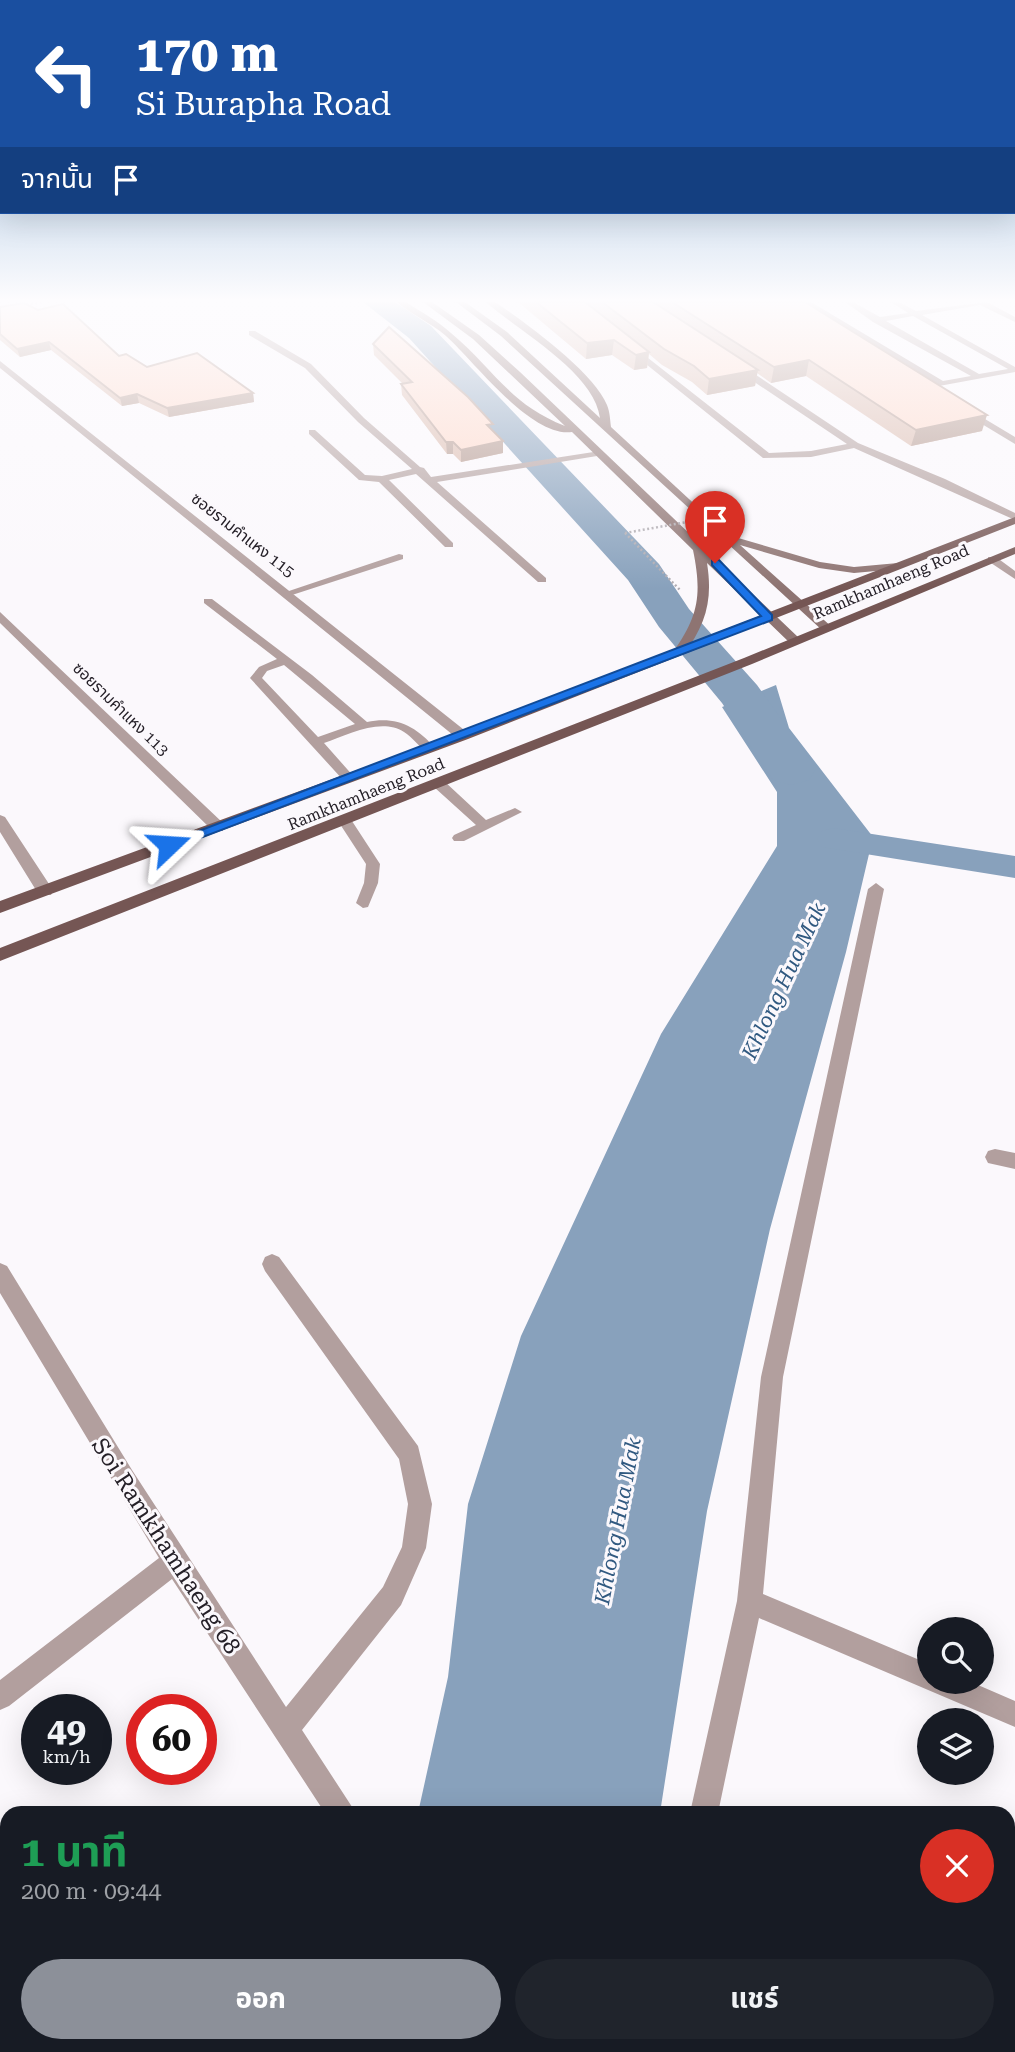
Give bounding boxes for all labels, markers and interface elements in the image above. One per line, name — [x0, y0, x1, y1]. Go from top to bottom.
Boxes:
text: 170 m — [136, 26, 278, 83]
icon: left — [21, 28, 112, 119]
text: Si Burapha Road — [136, 85, 391, 123]
icon: arrive — [107, 161, 145, 199]
text: จากนั้น — [21, 164, 93, 194]
street label: ซอยรามคำแหง 115 — [187, 489, 299, 581]
pin — [685, 491, 745, 563]
icon: arrive — [696, 502, 734, 540]
street label: Ramkhamhaeng Road — [810, 541, 972, 623]
street label: ซอยรามคำแหง 113 — [69, 658, 173, 760]
street label: Ramkhamhaeng Road — [285, 754, 447, 834]
position arrow — [132, 808, 206, 882]
water label: Khlong Hua Mak — [737, 899, 831, 1064]
street label: Soi Ramkhamhaeng 68 — [86, 1433, 246, 1659]
water label: Khlong Hua Mak — [590, 1435, 646, 1607]
map controls — [917, 1617, 994, 1785]
button: search — [917, 1617, 994, 1694]
speed limit sign: 60 — [126, 1694, 217, 1785]
button: layers — [917, 1708, 994, 1785]
text: 49 — [47, 1710, 86, 1751]
text: km/h — [42, 1746, 91, 1767]
text: 1 นาที — [21, 1827, 128, 1876]
button: close — [920, 1829, 994, 1903]
text: 200 m · 09:44 — [21, 1878, 161, 1905]
button: ออก — [21, 1959, 501, 2039]
button: แชร์ — [515, 1959, 994, 2039]

